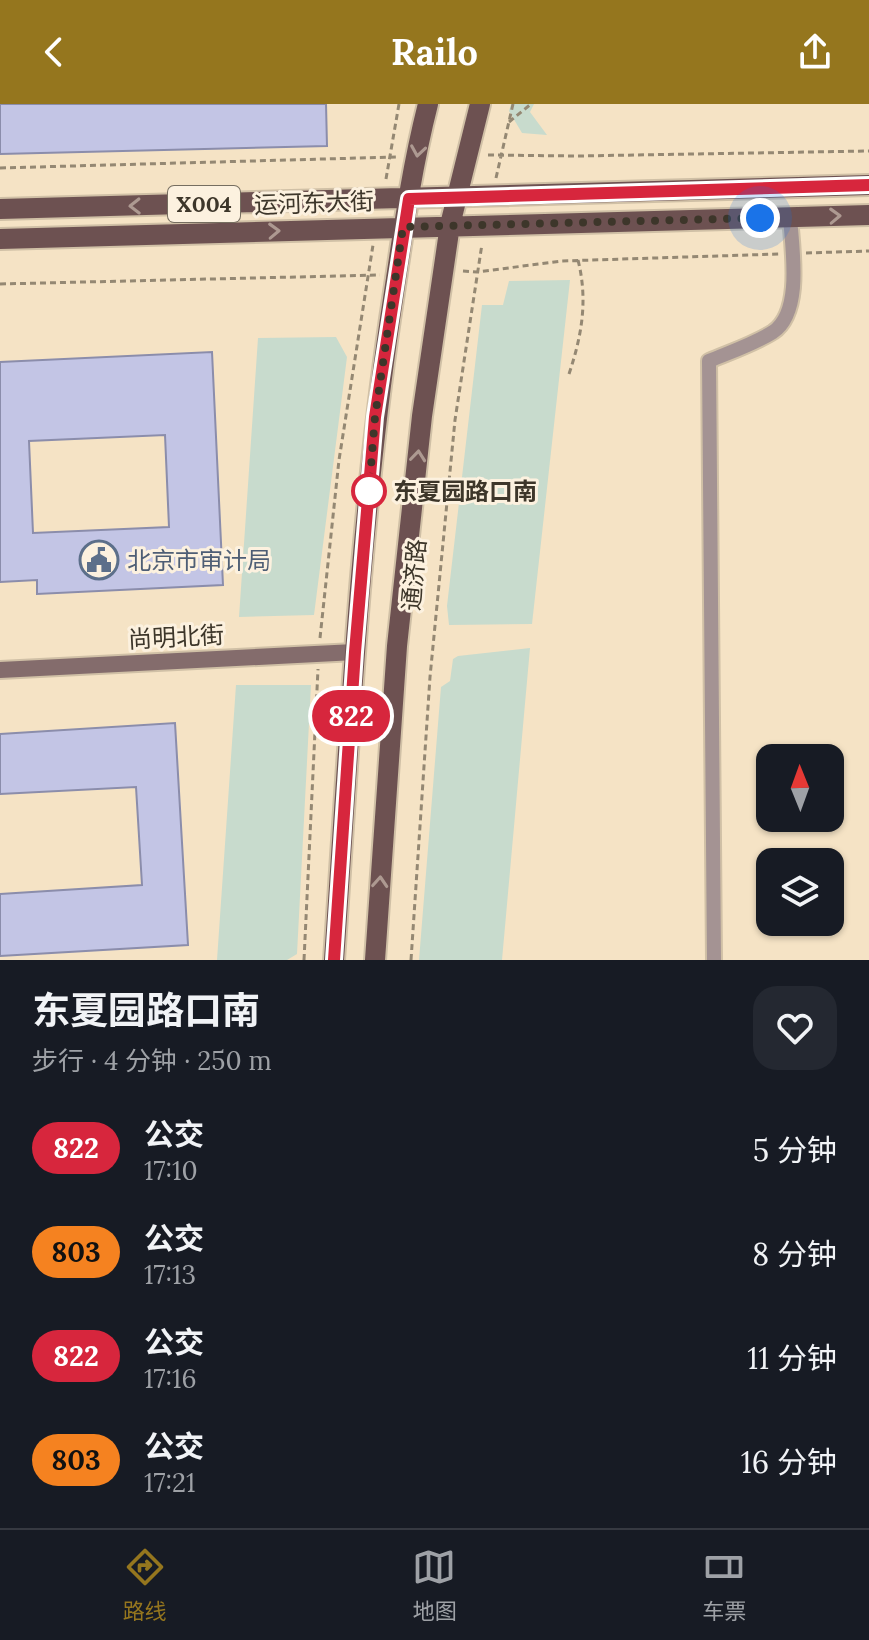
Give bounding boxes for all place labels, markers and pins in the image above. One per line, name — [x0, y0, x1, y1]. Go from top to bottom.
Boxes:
marker: 东夏园路口南 — [352, 474, 386, 508]
place label: 东夏园路口南 — [393, 476, 537, 507]
public building icon: 北京市审计局 — [78, 539, 120, 581]
place label: 北京市审计局 — [127, 545, 271, 576]

